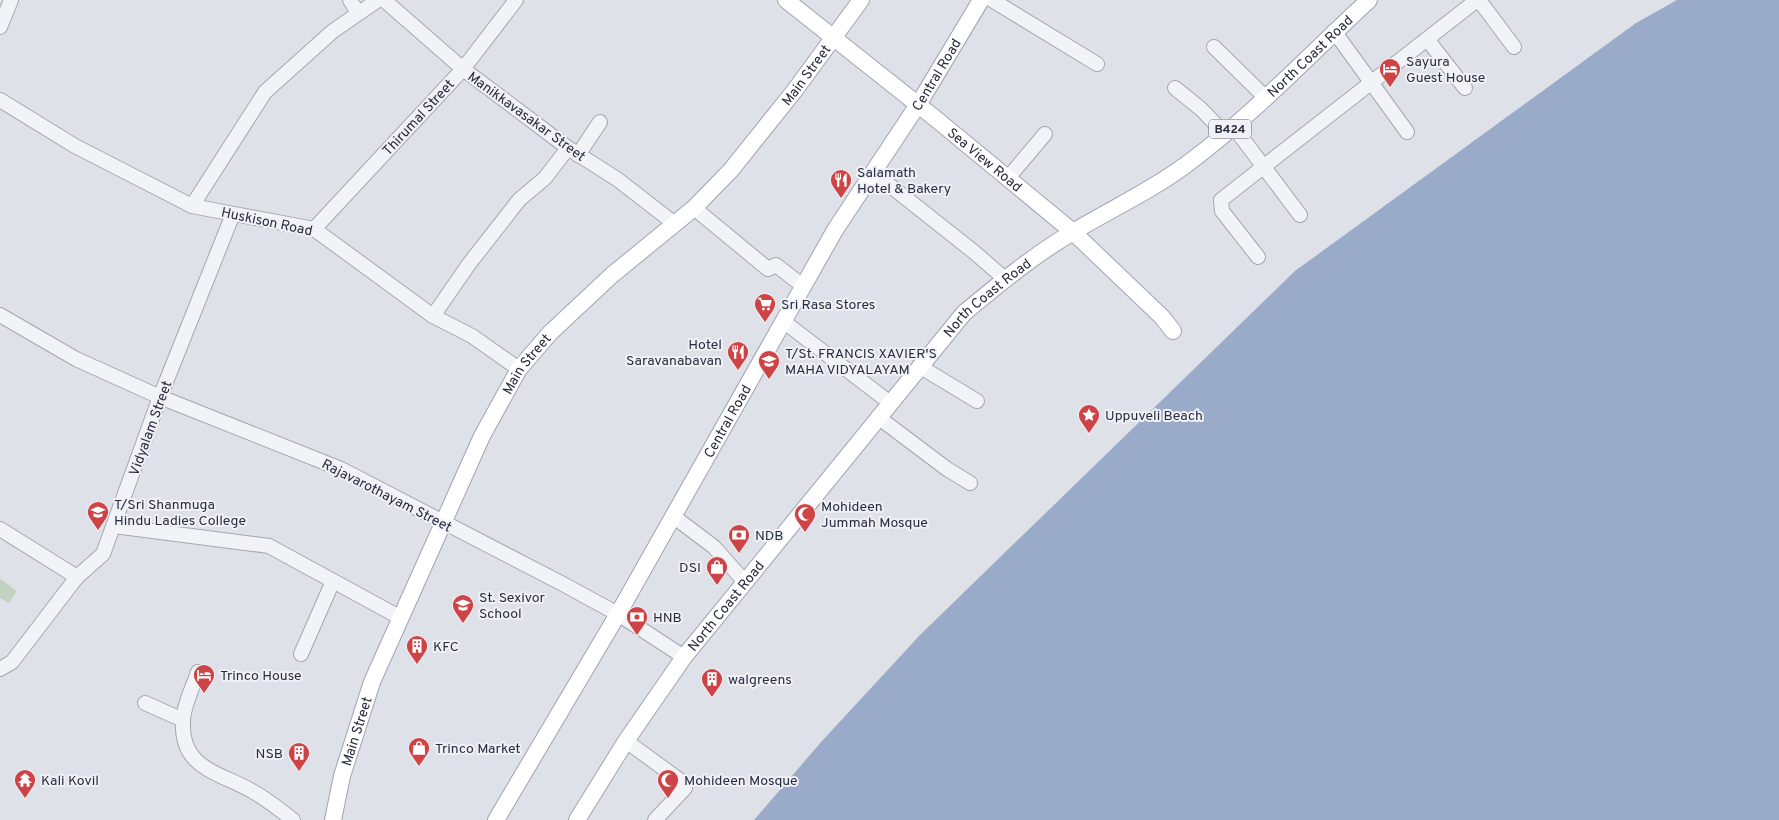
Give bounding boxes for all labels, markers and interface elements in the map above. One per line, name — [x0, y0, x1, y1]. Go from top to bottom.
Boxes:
street label: North Coast Road — [1265, 12, 1357, 102]
street label: Central Road — [909, 36, 966, 115]
street label: Main Street — [779, 42, 835, 110]
place label: Sayura Guest House — [1406, 54, 1485, 87]
hotel icon: Sayura Guest House — [1378, 57, 1402, 88]
street label: Manikkavasakar Street — [464, 69, 588, 166]
street label: Thirumal Street — [380, 77, 459, 160]
road number: B424 — [1209, 120, 1251, 138]
street label: Sea View Road — [943, 125, 1025, 196]
place label: Salamath Hotel & Bakery — [857, 165, 951, 198]
restaurant icon: Salamath Hotel & Bakery — [829, 168, 853, 199]
street label: Huskison Road — [219, 204, 314, 240]
street label: North Coast Road — [941, 256, 1035, 341]
supermarket icon: Sri Rasa Stores — [753, 292, 777, 323]
place label: Sri Rasa Stores — [781, 297, 875, 314]
street label: Main Street — [500, 331, 555, 398]
place label: Hotel Saravanabavan — [626, 337, 722, 370]
restaurant icon: Hotel Saravanabavan — [726, 340, 750, 371]
place label: T/St. FRANCIS XAVIER'S MAHA VIDYALAYAM — [785, 346, 937, 379]
school or university icon: T/St. FRANCIS XAVIER'S MAHA VIDYALAYAM — [757, 349, 781, 380]
street label: Vidyalam Street — [126, 379, 176, 478]
street label: Central Road — [701, 382, 756, 461]
place icon: Uppuveli Beach — [1077, 403, 1101, 434]
place label: Uppuveli Beach — [1105, 408, 1203, 425]
street label: Rajavarothayam Street — [318, 456, 454, 537]
place label: T/Sri Shanmuga Hindu Ladies College — [114, 497, 246, 530]
place label: Mohideen Jummah Mosque — [821, 499, 928, 532]
school or university icon: T/Sri Shanmuga Hindu Ladies College — [86, 500, 110, 531]
mosque icon: Mohideen Jummah Mosque — [793, 502, 817, 533]
bank icon: NDB — [727, 523, 751, 554]
place label: NDB — [755, 528, 784, 545]
shop icon: DSI — [705, 555, 729, 586]
street label: North Coast Road — [685, 558, 769, 655]
place label: DSI — [679, 560, 701, 577]
place label: St. Sexivor School — [479, 590, 546, 623]
school or university icon: St. Sexivor School — [451, 593, 475, 624]
bank icon: HNB — [625, 605, 649, 636]
place label: HNB — [653, 610, 682, 627]
building icon: KFC — [405, 634, 429, 665]
place label: KFC — [433, 639, 459, 656]
hotel icon: Trinco House — [192, 663, 216, 694]
building icon: walgreens — [700, 667, 724, 698]
place label: Trinco House — [220, 668, 302, 685]
place label: walgreens — [728, 672, 792, 689]
street label: Main Street — [339, 695, 377, 768]
shop icon: Trinco Market — [407, 736, 431, 767]
building icon: NSB — [287, 741, 311, 772]
place label: Trinco Market — [435, 741, 521, 758]
place label: NSB — [256, 746, 283, 763]
temple icon: Kali Kovil — [13, 768, 37, 799]
mosque icon: Mohideen Mosque — [656, 768, 680, 799]
place label: Kali Kovil — [41, 773, 99, 790]
place label: Mohideen Mosque — [684, 773, 798, 790]

